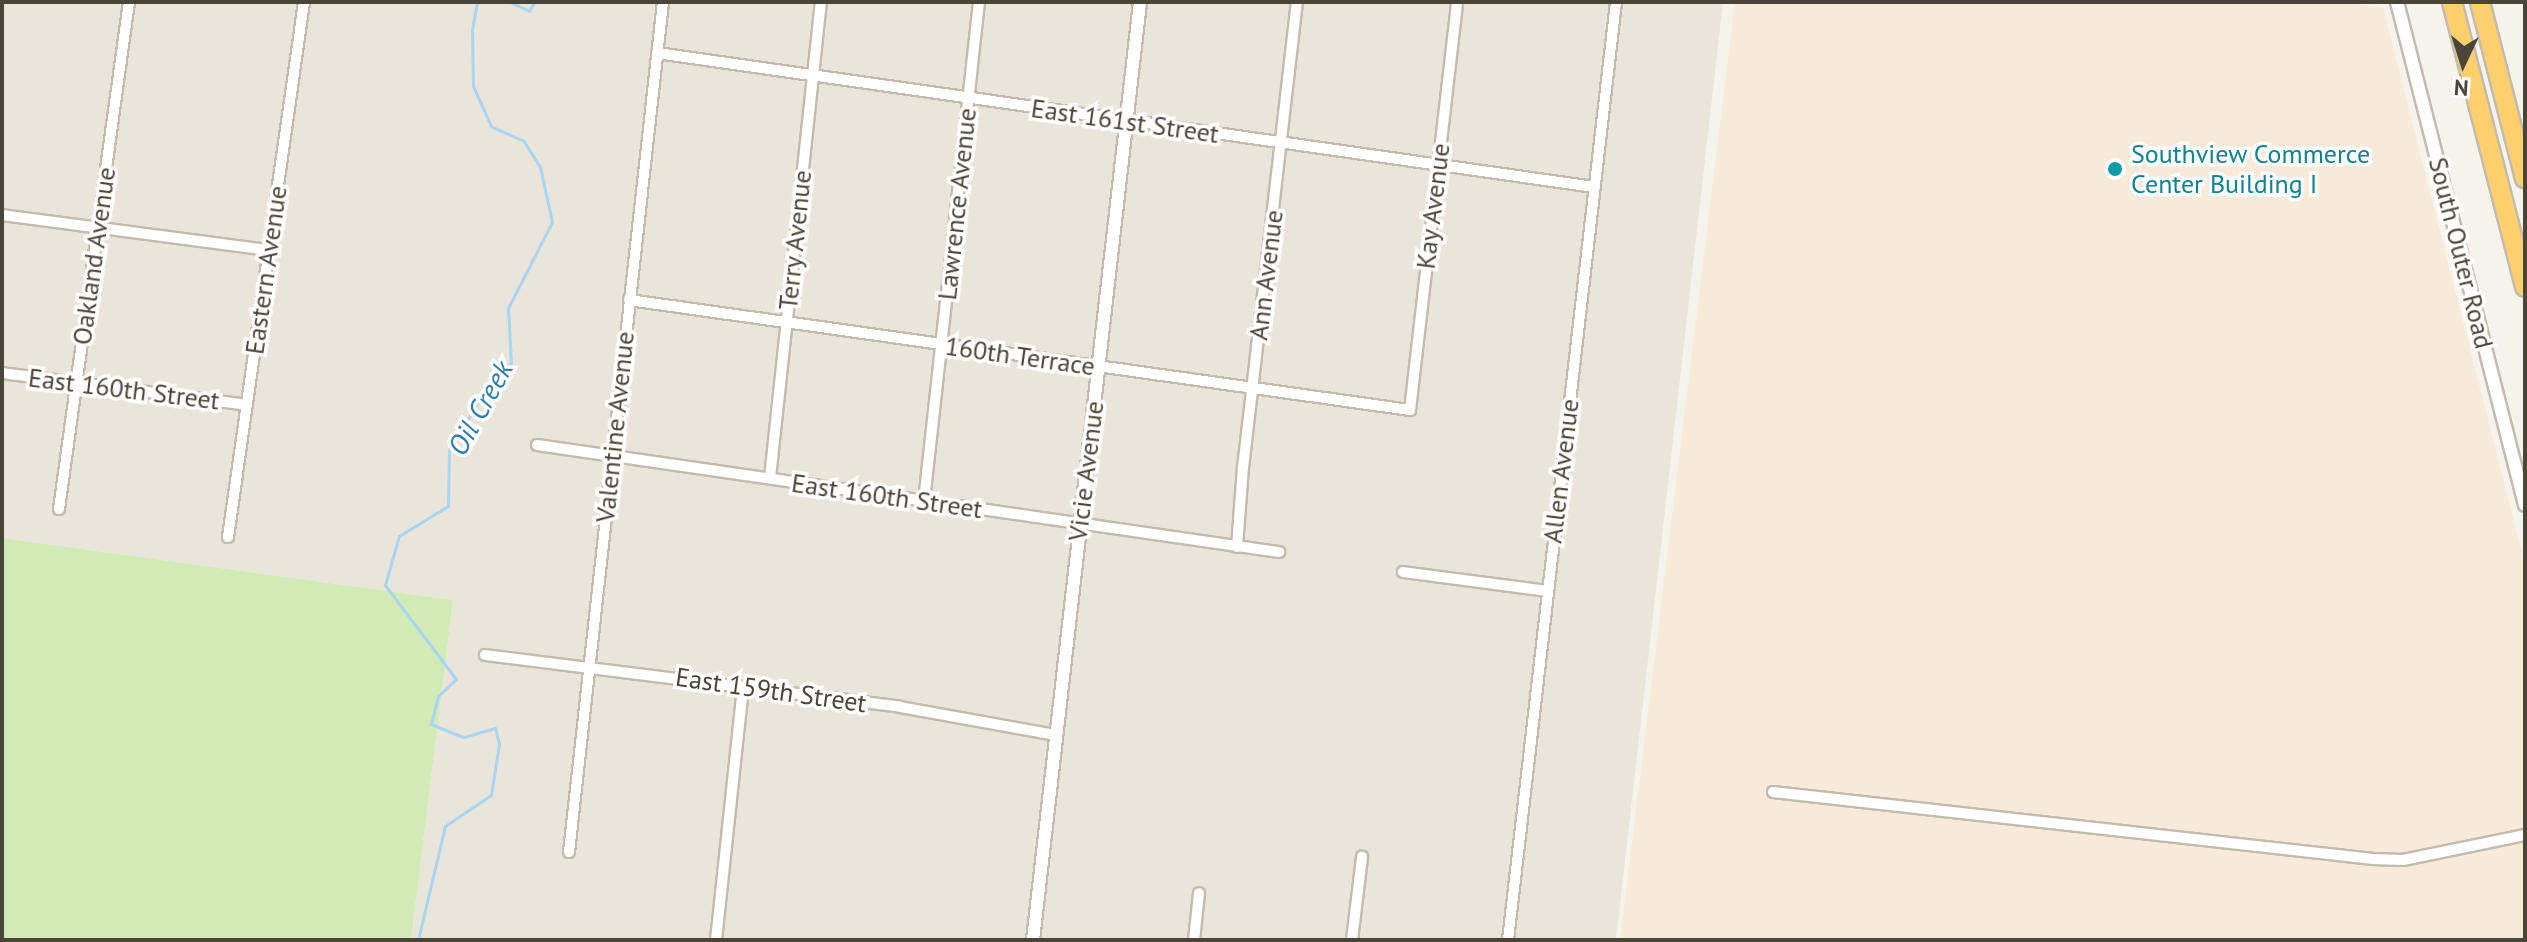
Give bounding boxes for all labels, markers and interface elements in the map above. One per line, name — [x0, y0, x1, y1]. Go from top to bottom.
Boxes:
north arrow — [2423, 24, 2503, 104]
text: N — [2453, 73, 2470, 102]
street label: East 161st Street — [1029, 92, 1221, 150]
street label: Lawrence Avenue — [931, 106, 983, 302]
place label: Southview Commerce Center Building I — [2131, 138, 2371, 200]
street label: Kay Avenue — [1410, 140, 1456, 272]
street label: South Outer Road — [2422, 154, 2500, 352]
marker: Southview Commerce Center Building I — [2106, 160, 2124, 178]
street label: Oakland Avenue — [66, 165, 122, 347]
street label: Terry Avenue — [772, 168, 818, 312]
street label: Eastern Avenue — [239, 183, 293, 357]
street label: Ann Avenue — [1242, 208, 1290, 342]
street label: Valentine Avenue — [589, 330, 641, 524]
street label: 160th Terrace — [943, 330, 1097, 382]
water label: Oil Creek — [440, 355, 520, 461]
street label: East 160th Street — [27, 362, 221, 416]
street label: Allen Avenue — [1537, 397, 1585, 545]
street label: Vicie Avenue — [1062, 399, 1110, 543]
street label: East 160th Street — [790, 467, 984, 525]
street label: East 159th Street — [674, 661, 868, 719]

